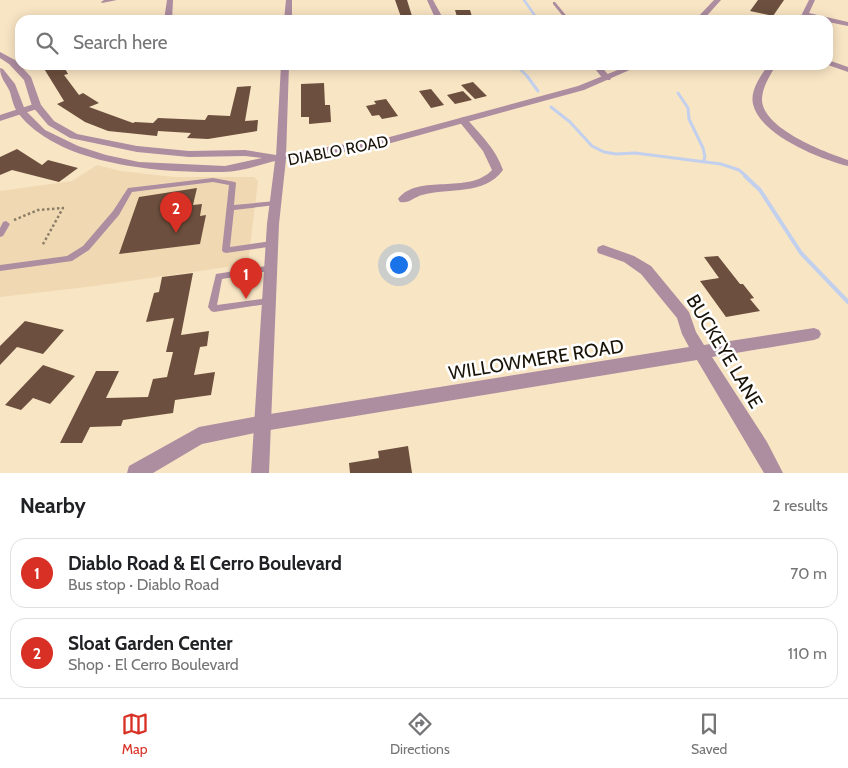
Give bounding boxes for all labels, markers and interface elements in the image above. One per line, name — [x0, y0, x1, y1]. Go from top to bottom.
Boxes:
search box — [15, 15, 833, 70]
icon: search — [33, 29, 61, 57]
text: Search here — [73, 31, 167, 54]
street label: DIABLO ROAD — [286, 131, 390, 170]
pin: 2 — [160, 192, 192, 233]
your location — [386, 252, 412, 278]
pin: 1 — [230, 258, 262, 299]
street label: BUCKEYE LANE — [682, 290, 768, 412]
street label: WILLOWMERE ROAD — [447, 334, 625, 385]
text: Nearby — [20, 493, 86, 518]
text: 2 results — [772, 496, 828, 515]
text: Diablo Road & El Cerro Boulevard — [68, 552, 342, 575]
text: 1 — [34, 564, 40, 583]
text: 70 m — [790, 564, 827, 583]
text: Bus stop · Diablo Road — [68, 575, 219, 594]
text: Sloat Garden Center — [68, 632, 232, 655]
text: 2 — [33, 644, 41, 663]
text: 110 m — [788, 644, 827, 663]
text: Shop · El Cerro Boulevard — [68, 655, 239, 674]
tab: Map — [121, 710, 149, 758]
tab: Directions — [390, 710, 450, 758]
tab: Saved — [691, 710, 727, 758]

